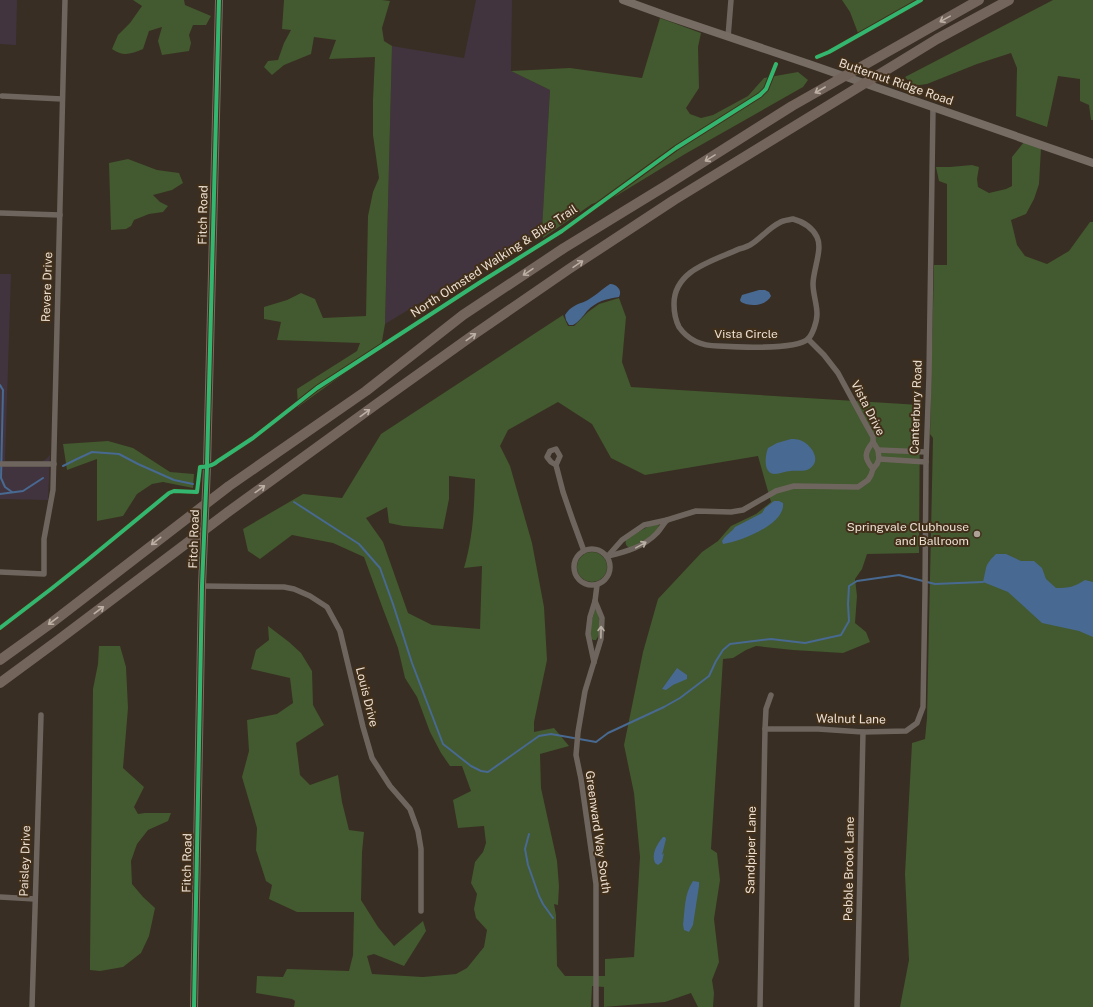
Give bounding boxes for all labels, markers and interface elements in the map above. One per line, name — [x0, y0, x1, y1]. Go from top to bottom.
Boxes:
one-way arrow — [940, 16, 952, 24]
street label: Butternut Ridge Road — [837, 56, 955, 108]
one-way arrow — [814, 87, 826, 95]
one-way arrow — [704, 154, 715, 163]
street label: Fitch Road — [195, 185, 211, 245]
street label: North Olmsted Walking & Bike Trail — [408, 202, 580, 320]
street label: Revere Drive — [39, 251, 55, 322]
one-way arrow — [572, 260, 583, 268]
one-way arrow — [523, 268, 534, 276]
street label: Vista Circle — [714, 327, 778, 341]
one-way arrow — [465, 333, 476, 341]
street label: Canterbury Road — [907, 360, 925, 454]
street label: Vista Drive — [848, 378, 888, 438]
one-way arrow — [359, 409, 370, 417]
one-way arrow — [254, 485, 265, 493]
street label: Fitch Road — [186, 509, 202, 569]
place label: Springvale Clubhouse and Ballroom — [847, 520, 969, 548]
marker: Springvale Clubhouse and Ballroom — [972, 529, 982, 539]
one-way arrow — [150, 537, 161, 546]
one-way arrow — [635, 540, 647, 548]
one-way arrow — [93, 605, 104, 614]
one-way arrow — [48, 617, 59, 625]
one-way arrow — [598, 626, 605, 639]
street label: Louis Drive — [353, 666, 381, 729]
street label: Walnut Lane — [816, 711, 886, 727]
street label: Greenward Way South — [582, 770, 614, 894]
street label: Sandpiper Lane — [743, 806, 759, 894]
street label: Pebble Brook Lane — [841, 816, 857, 921]
street label: Paisley Drive — [17, 825, 33, 897]
street label: Fitch Road — [179, 833, 195, 893]

